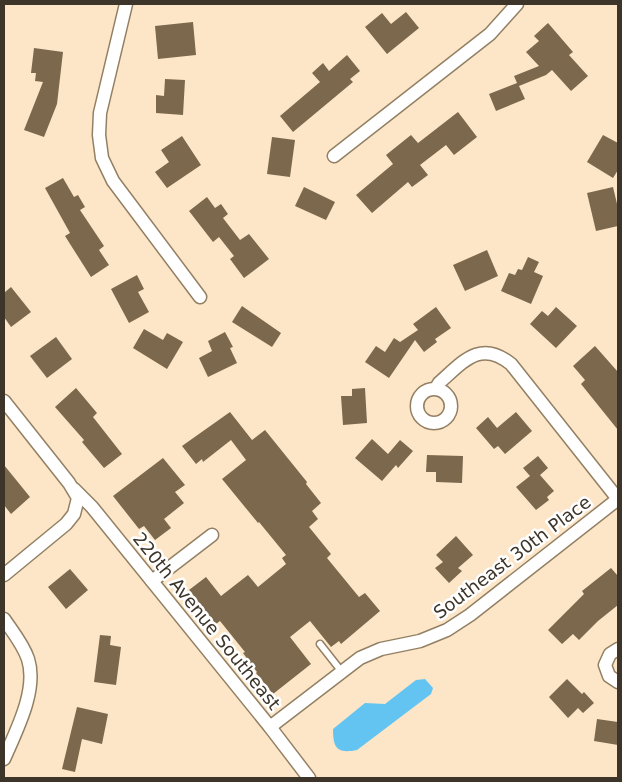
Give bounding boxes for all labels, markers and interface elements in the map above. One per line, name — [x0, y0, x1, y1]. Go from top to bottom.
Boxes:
street label: Southeast 30th Place — [429, 491, 595, 623]
street label: 220th Avenue Southeast — [129, 528, 285, 714]

